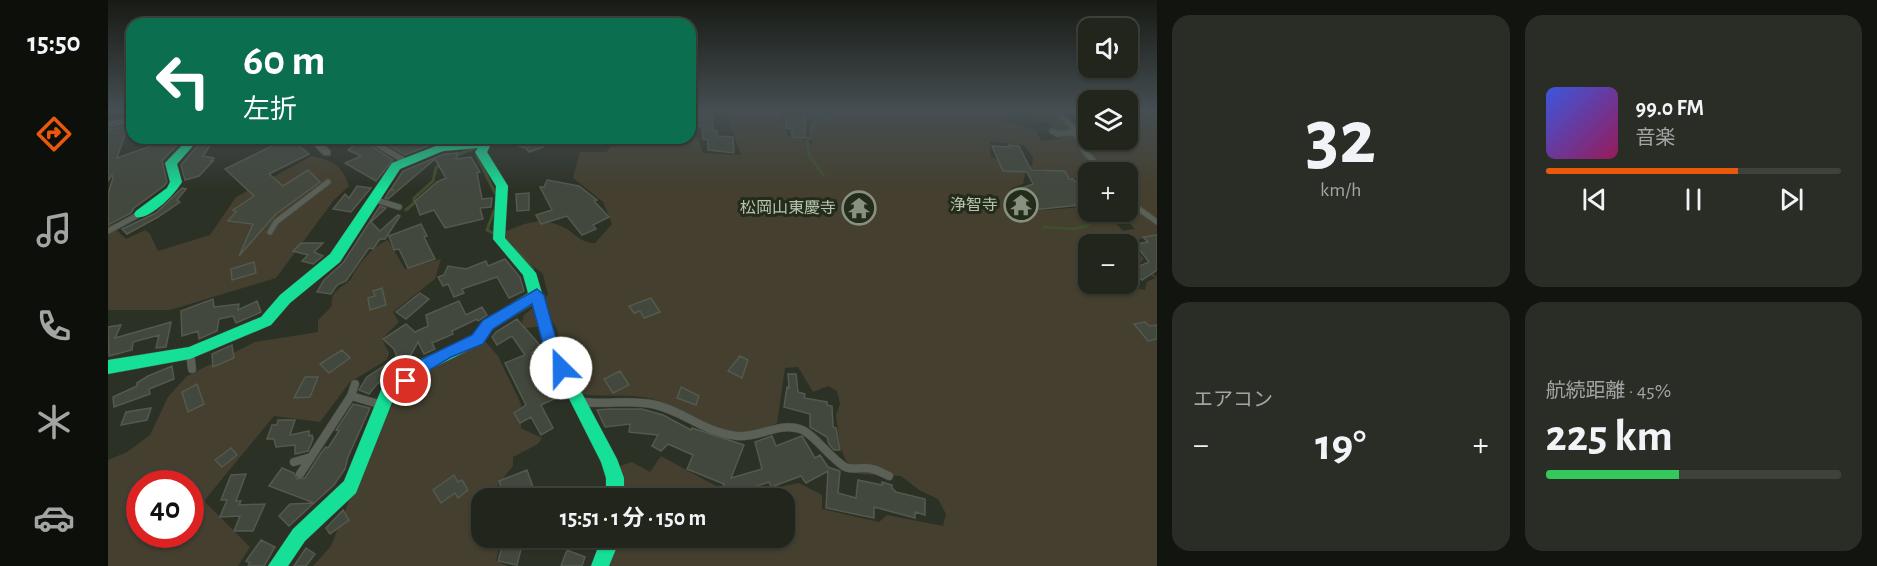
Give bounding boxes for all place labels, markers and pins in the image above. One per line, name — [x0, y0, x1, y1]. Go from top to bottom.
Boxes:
temple icon: 浄智寺 — [1003, 187, 1039, 223]
temple icon: 松岡山東慶寺 — [841, 190, 877, 226]
place label: 浄智寺 — [950, 196, 998, 213]
place label: 松岡山東慶寺 — [740, 200, 836, 216]
pin — [380, 355, 431, 406]

